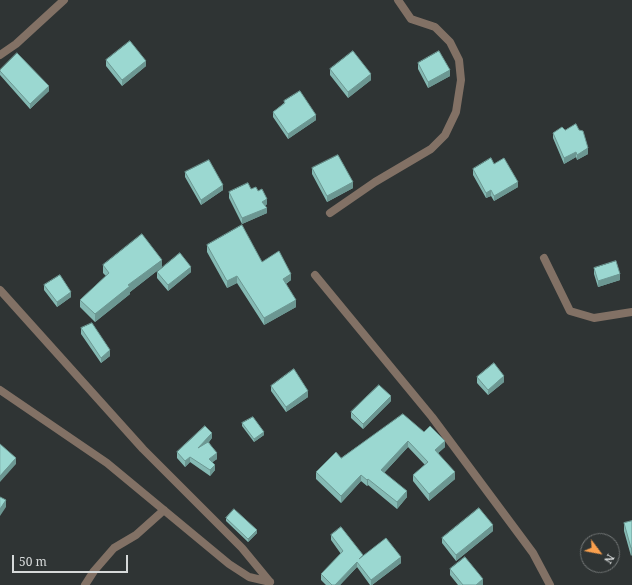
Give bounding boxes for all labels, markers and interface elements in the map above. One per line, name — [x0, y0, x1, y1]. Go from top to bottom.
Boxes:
north arrow — [580, 533, 620, 573]
scale bar — [14, 547, 130, 573]
text: N — [601, 551, 618, 567]
text: 50 m — [19, 553, 47, 570]

